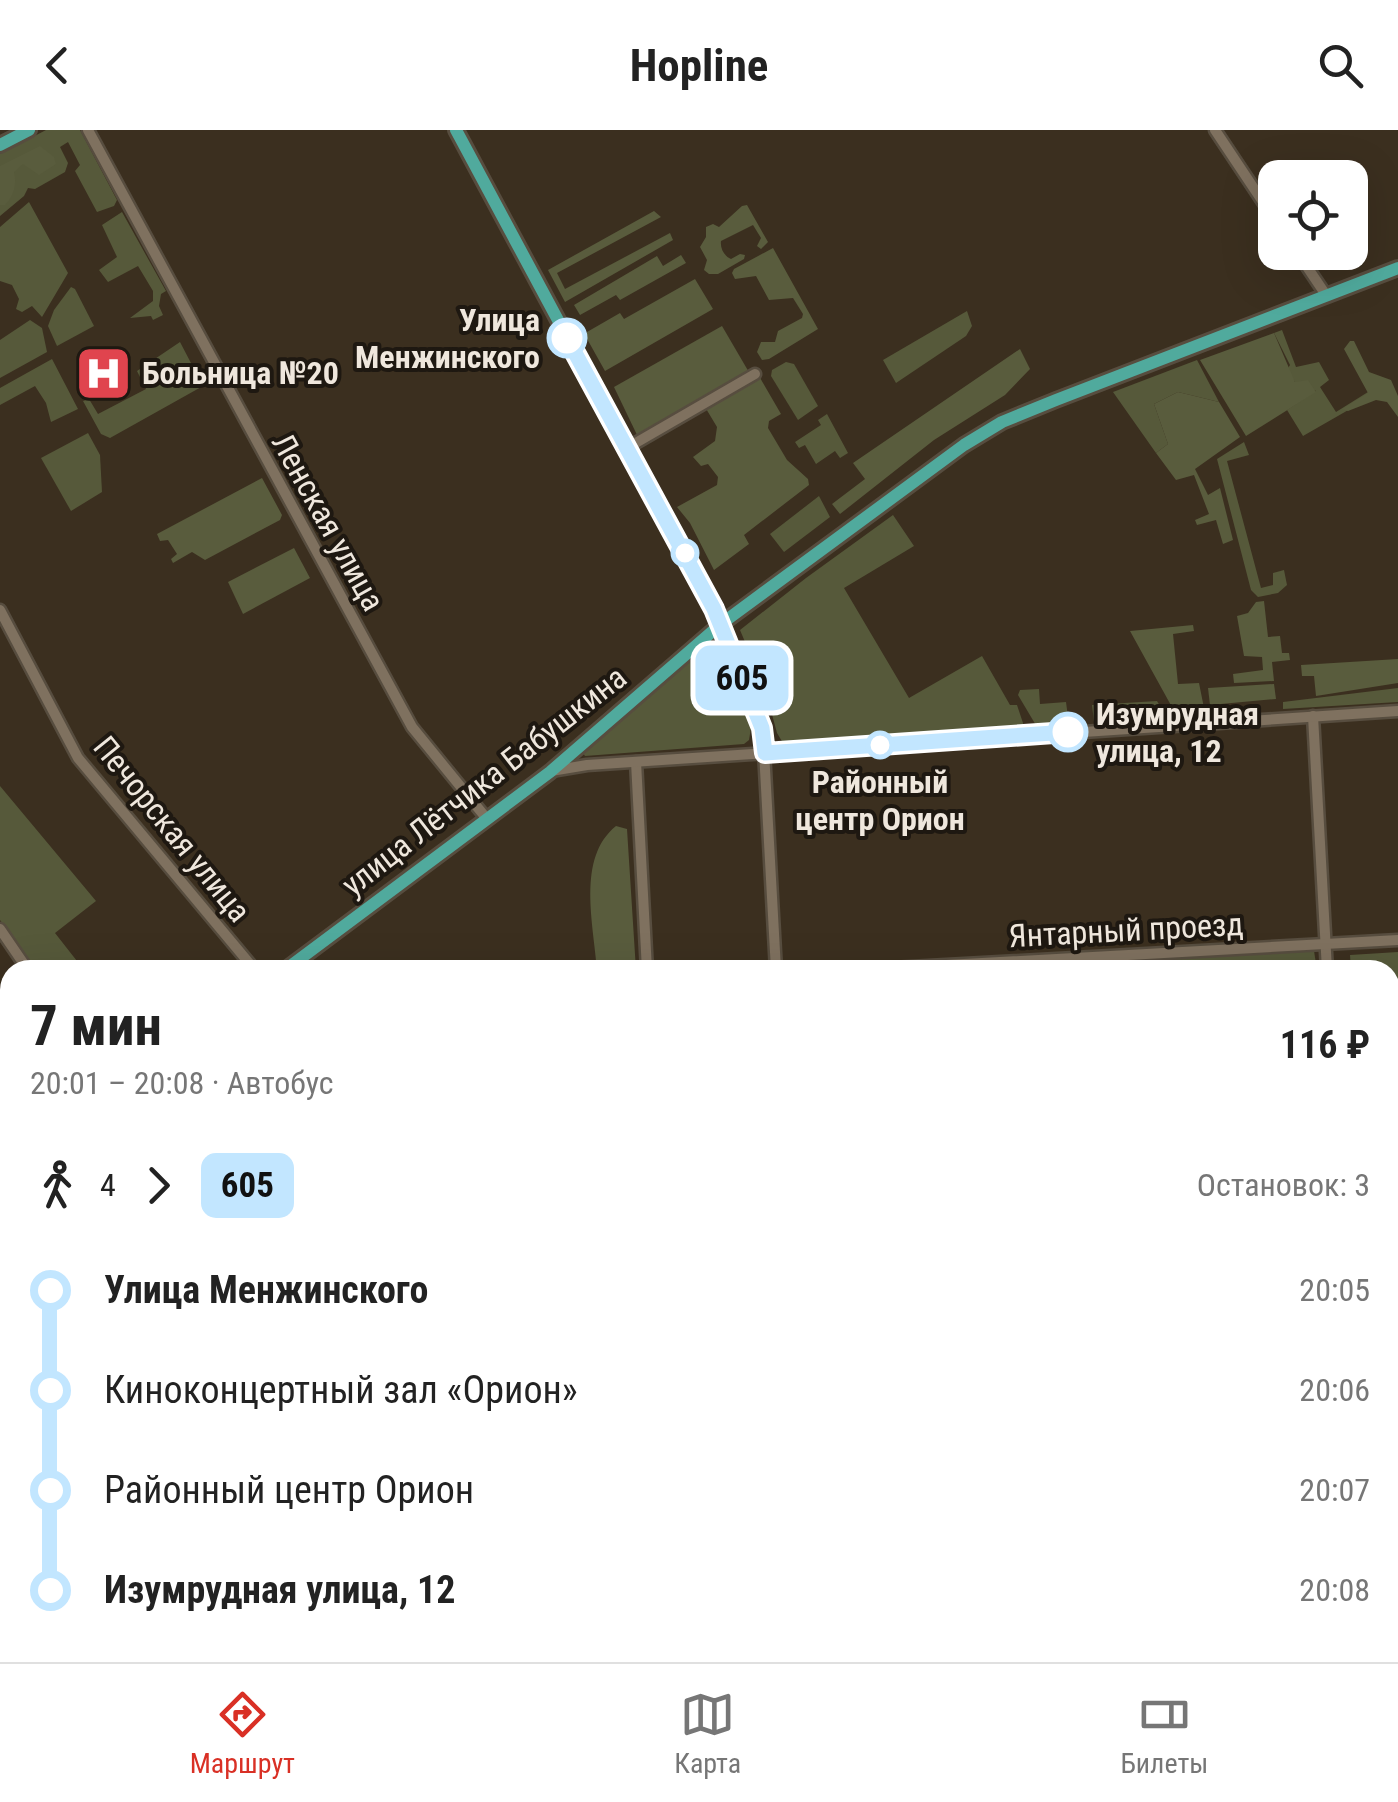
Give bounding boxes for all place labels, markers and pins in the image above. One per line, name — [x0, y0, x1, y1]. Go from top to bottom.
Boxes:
place label: Улица Менжинского — [355, 301, 540, 376]
marker: Улица Менжинского — [548, 319, 586, 357]
hospital icon: Больница №20 — [73, 343, 133, 403]
place label: Больница №20 — [142, 354, 339, 392]
unlabelled marker — [672, 540, 698, 566]
place label: Изумрудная улица, 12 — [1096, 695, 1259, 770]
marker: Изумрудная улица, 12 — [1049, 713, 1087, 751]
marker: Районный центр Орион — [867, 732, 893, 758]
place label: Районный центр Орион — [795, 763, 965, 838]

